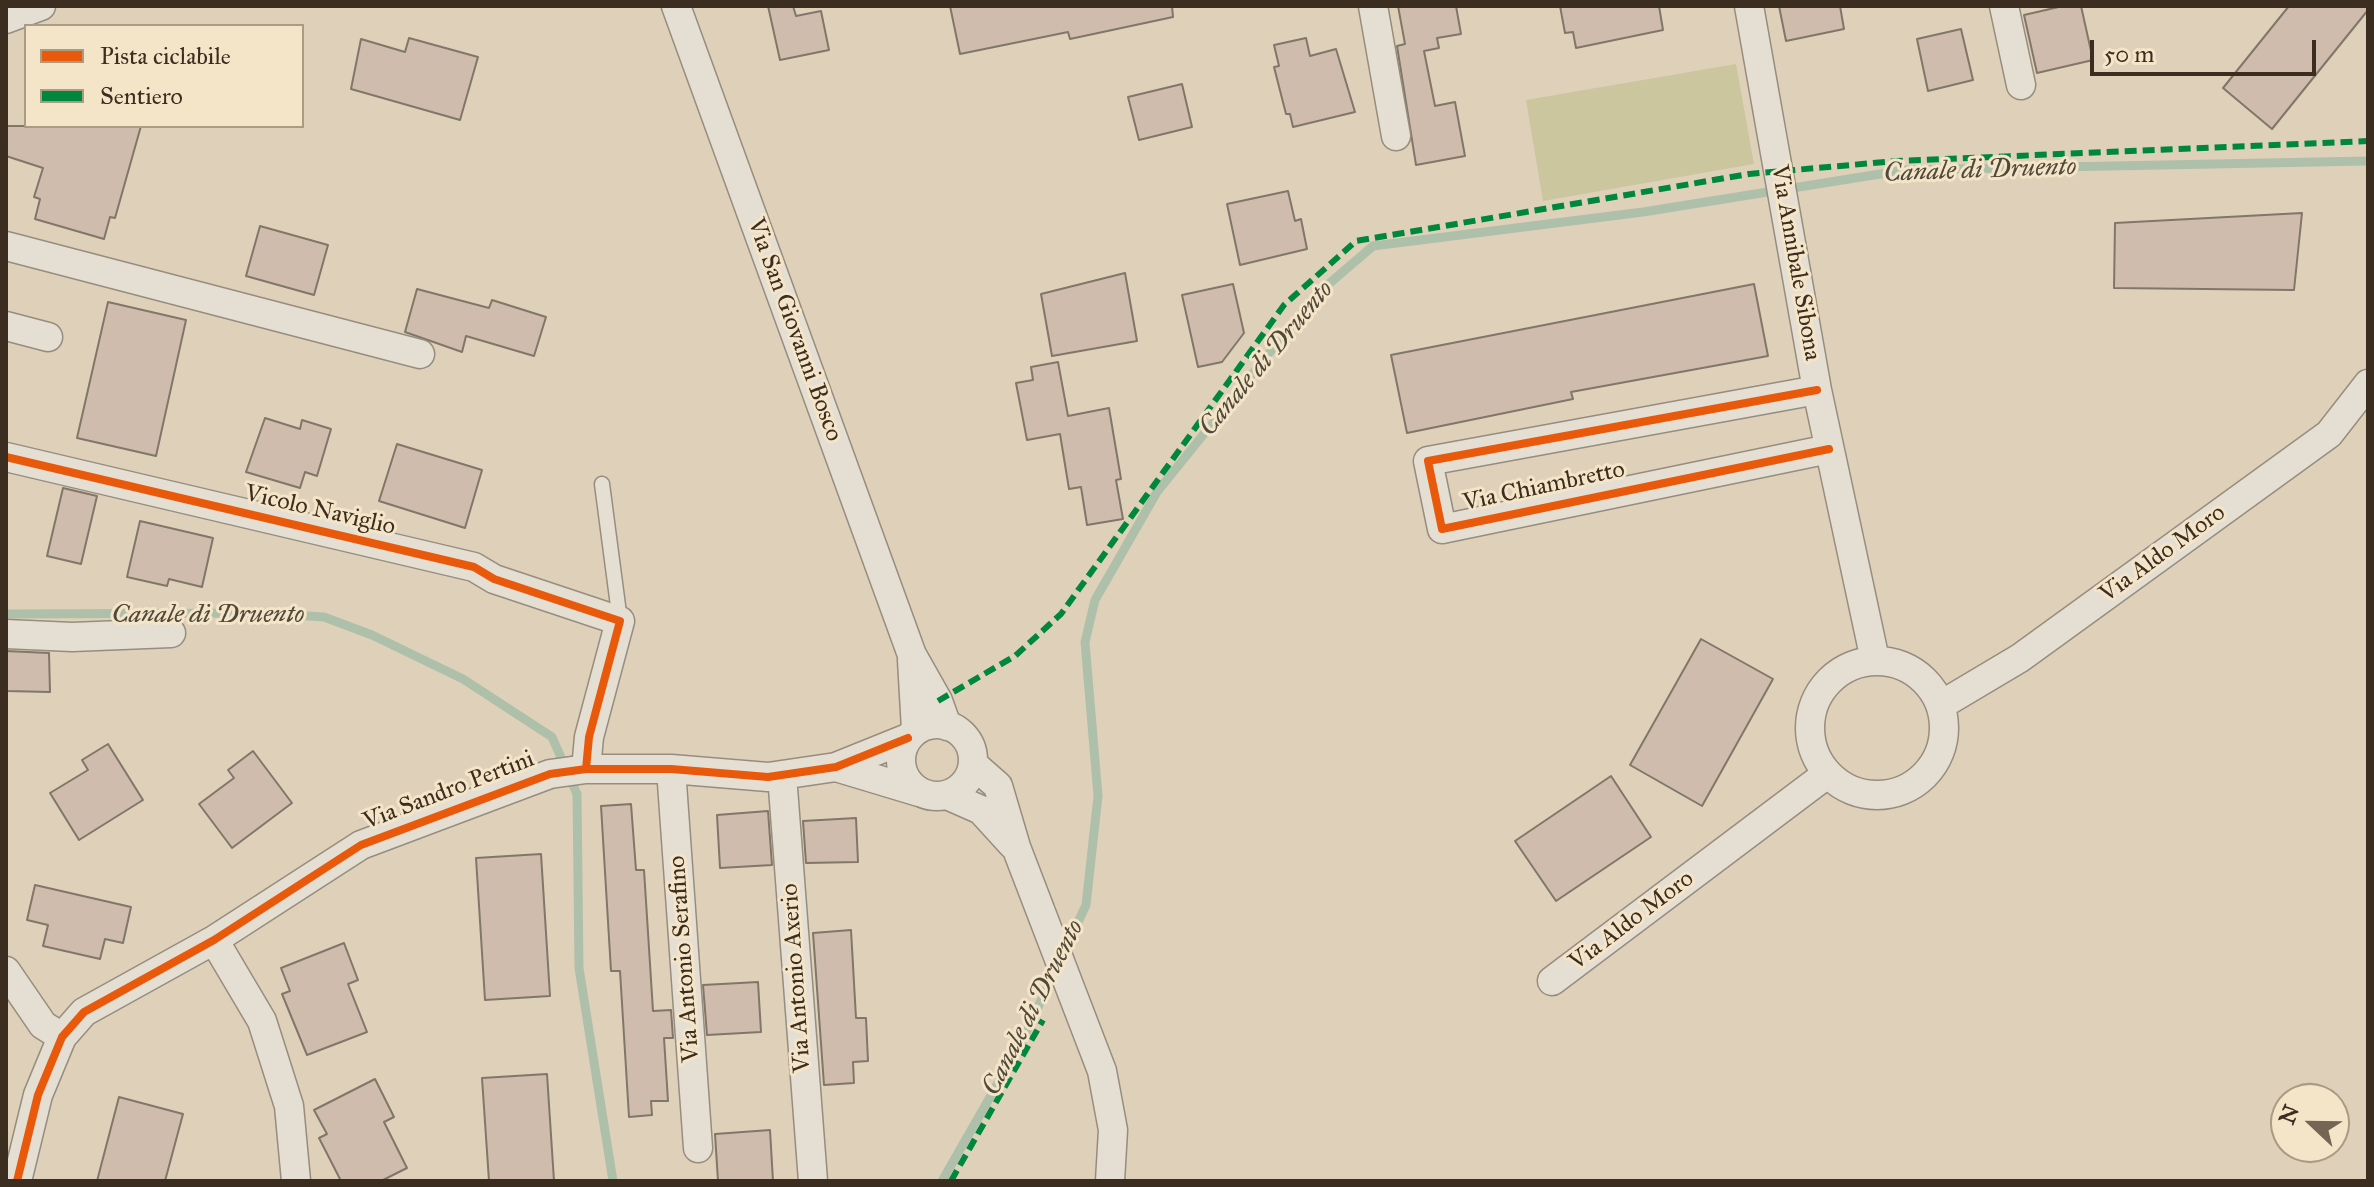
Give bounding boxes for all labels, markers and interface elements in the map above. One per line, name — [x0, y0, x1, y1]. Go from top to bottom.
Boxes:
legend — [24, 24, 304, 128]
scale bar — [2094, 24, 2320, 74]
text: 50 m — [2104, 39, 2154, 69]
text: Pista ciclabile — [100, 41, 231, 71]
text: Sentiero — [100, 81, 183, 111]
water label: Canale di Druento — [1883, 152, 2077, 190]
street label: Via Annibale Sibona — [1764, 163, 1826, 363]
street label: Via San Giovanni Bosco — [740, 214, 848, 446]
water label: Canale di Druento — [1193, 275, 1341, 443]
street label: Via Chiambretto — [1460, 456, 1628, 518]
street label: Vicolo Naviglio — [242, 480, 398, 542]
street label: Via Aldo Moro — [2094, 499, 2232, 609]
water label: Canale di Druento — [112, 600, 304, 632]
street label: Via Sandro Pertini — [359, 745, 539, 837]
street label: Via Antonio Serafino — [663, 855, 707, 1063]
street label: Via Aldo Moro — [1564, 865, 1700, 977]
street label: Via Antonio Axerio — [776, 882, 818, 1074]
water label: Canale di Druento — [976, 915, 1092, 1101]
north arrow — [2270, 1083, 2350, 1163]
text: N — [2273, 1101, 2305, 1128]

